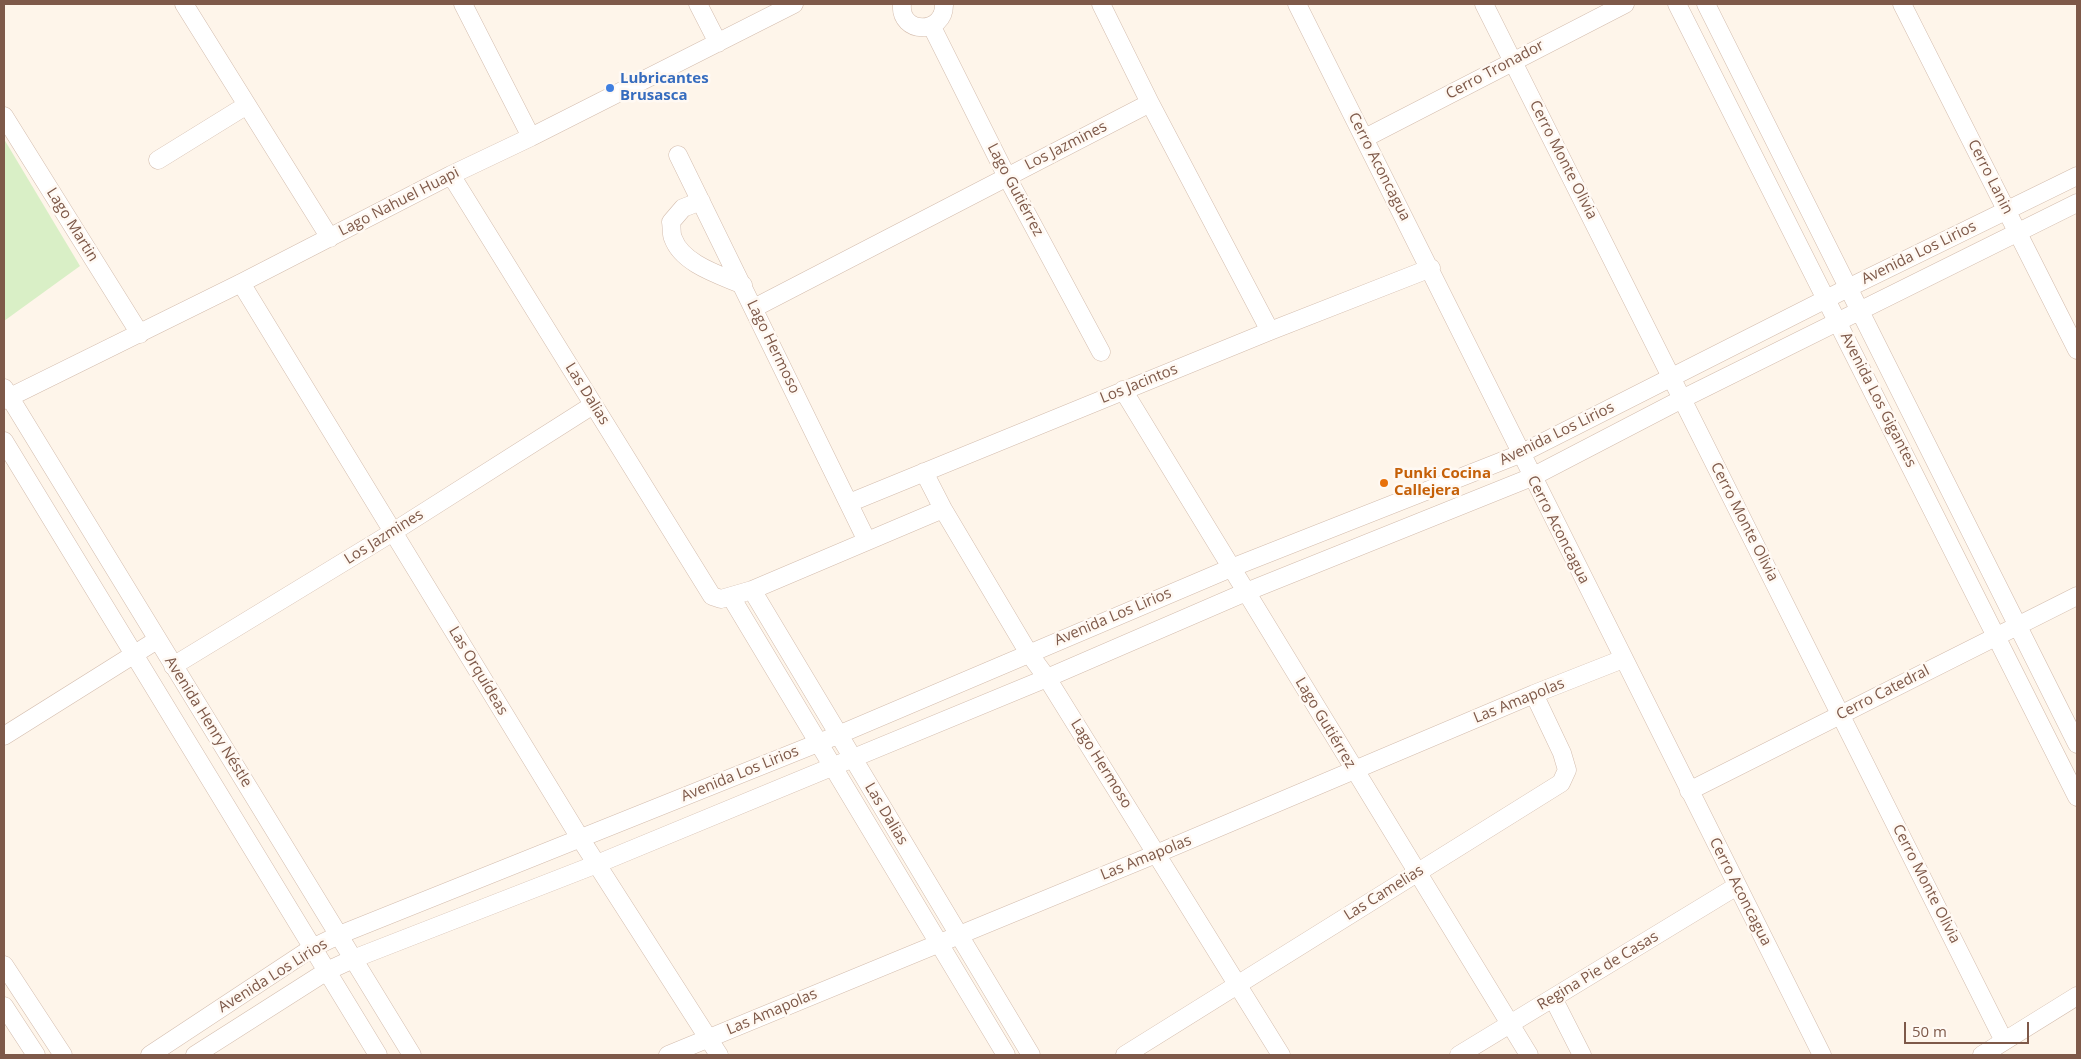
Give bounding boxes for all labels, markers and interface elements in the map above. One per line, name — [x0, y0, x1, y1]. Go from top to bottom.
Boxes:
street label: Cerro Tronador — [1443, 37, 1547, 103]
place label: Lubricantes Brusasca — [620, 70, 709, 105]
marker: Lubricantes Brusasca — [604, 82, 616, 94]
street label: Cerro Monte Olivia — [1525, 97, 1601, 223]
street label: Cerro Aconcagua — [1344, 110, 1414, 224]
street label: Los Jazmines — [1022, 118, 1110, 174]
street label: Cerro Lanin — [1964, 137, 2016, 217]
street label: Lago Gutiérrez — [983, 140, 1047, 240]
street label: Lago Nahuel Huapi — [336, 164, 462, 240]
street label: Lago Martin — [42, 185, 102, 265]
street label: Avenida Los Lirios — [1859, 217, 1979, 289]
street label: Lago Hermoso — [743, 297, 803, 397]
street label: Avenida Los Gigantes — [1836, 330, 1920, 470]
street label: Las Dalias — [561, 360, 613, 428]
street label: Los Jacintos — [1098, 360, 1180, 408]
street label: Avenida Los Lirios — [1497, 398, 1617, 470]
street label: Cerro Monte Olivia — [1706, 459, 1782, 585]
place label: Punki Cocina Callejera — [1394, 465, 1491, 500]
street label: Cerro Aconcagua — [1523, 473, 1593, 587]
marker: Punki Cocina Callejera — [1378, 477, 1390, 489]
street label: Los Jazmines — [341, 506, 427, 568]
street label: Avenida Los Lirios — [1052, 584, 1174, 650]
street label: Las Orquídeas — [444, 623, 512, 719]
street label: Avenida Henry Néstle — [161, 653, 255, 791]
street label: Cerro Catedral — [1833, 662, 1933, 724]
street label: Lago Gutiérrez — [1291, 674, 1359, 772]
street label: Las Amapolas — [1471, 675, 1567, 727]
street label: Lago Hermoso — [1066, 716, 1136, 812]
street label: Avenida Los Lirios — [678, 742, 802, 806]
street label: Las Dalias — [860, 780, 912, 848]
street label: Cerro Monte Olivia — [1888, 821, 1964, 947]
street label: Las Amapolas — [1098, 832, 1194, 884]
street label: Cerro Aconcagua — [1705, 835, 1775, 949]
street label: Las Camelias — [1341, 861, 1427, 925]
street label: Regina Pie de Casas — [1534, 928, 1662, 1014]
street label: Avenida Los Lirios — [215, 935, 331, 1017]
street label: Las Amapolas — [724, 985, 820, 1039]
scale bar — [1906, 1012, 2031, 1044]
text: 50 m — [1912, 1021, 1947, 1041]

